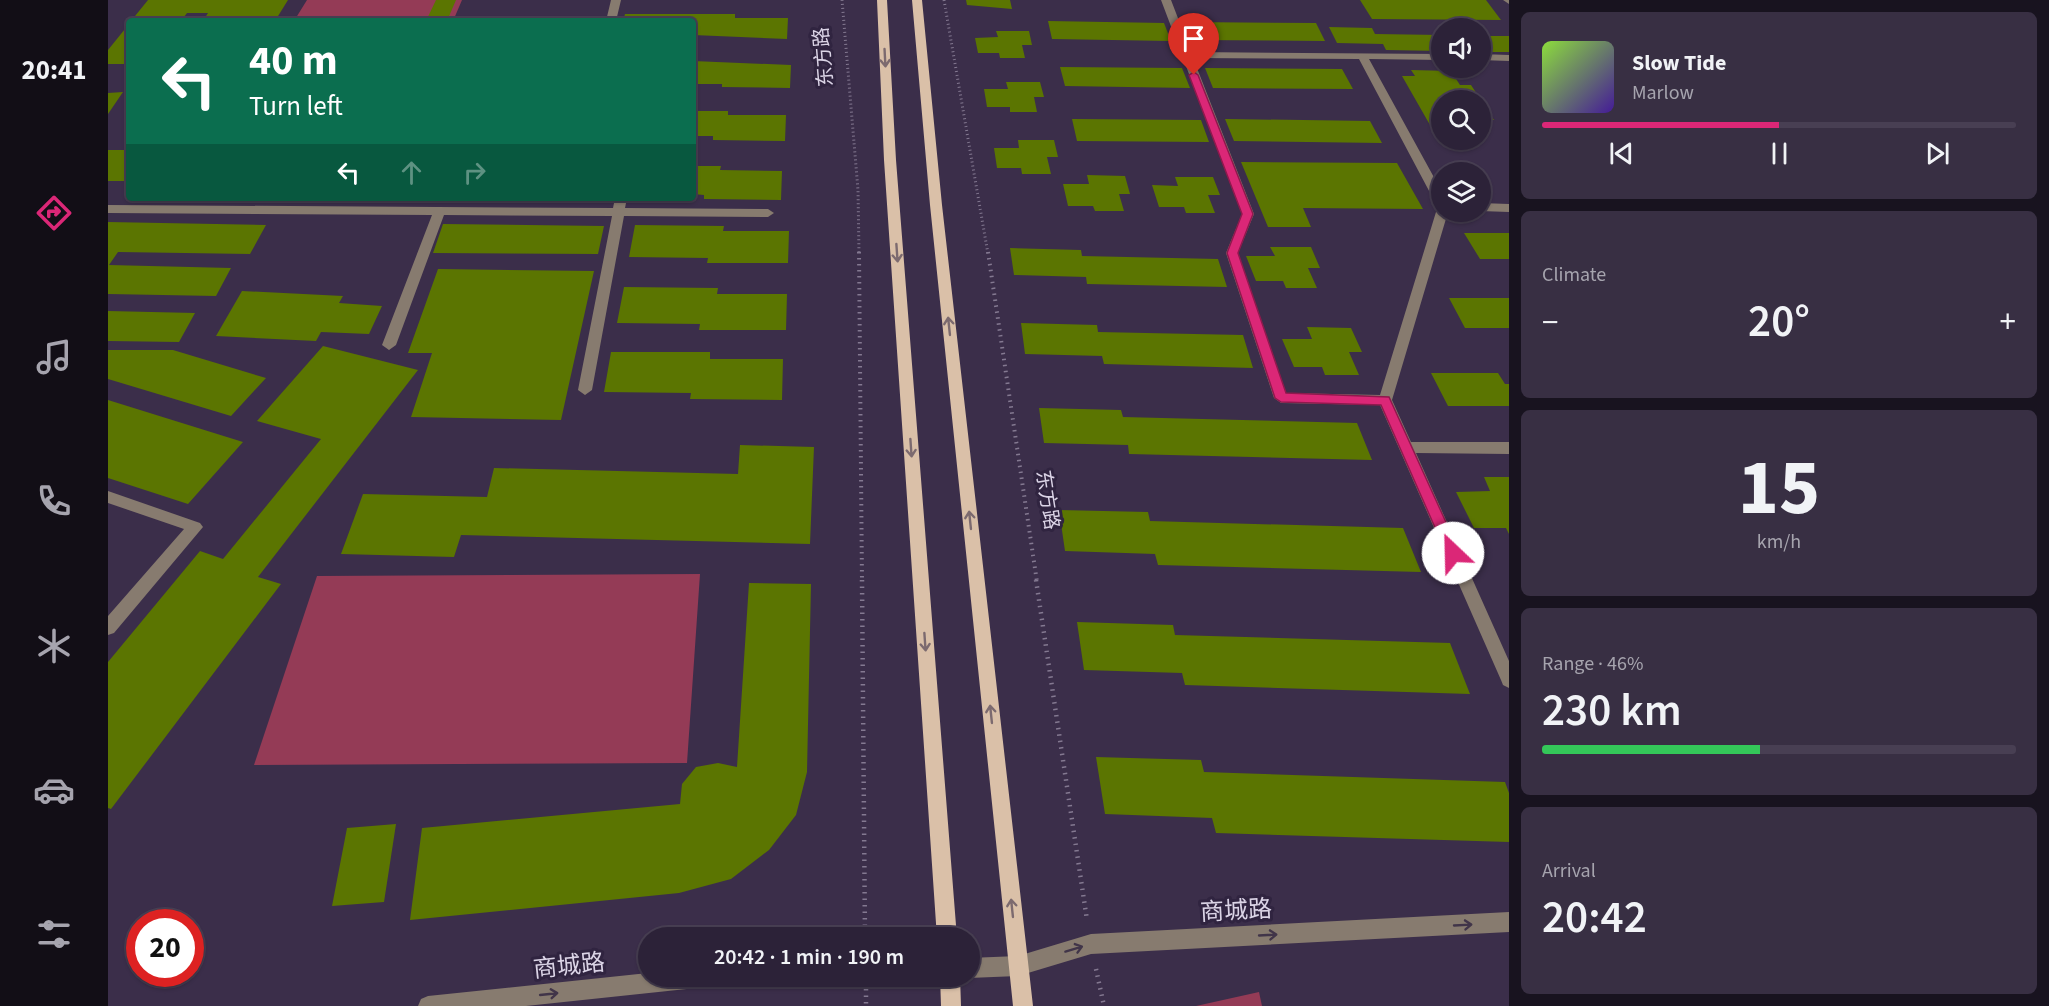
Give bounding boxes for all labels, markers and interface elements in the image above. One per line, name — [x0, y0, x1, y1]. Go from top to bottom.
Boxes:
pin — [1168, 13, 1219, 75]
map controls — [1431, 18, 1491, 222]
button: sound — [1431, 18, 1491, 78]
icon: arrive — [1177, 22, 1210, 55]
street label: 东方路 — [807, 26, 841, 88]
text: 40 m — [249, 31, 338, 91]
icon: left — [150, 42, 228, 120]
text: Slow Tide — [1632, 47, 1726, 79]
one-way arrow — [879, 48, 890, 68]
text: 20:41 — [21, 51, 87, 90]
text: Marlow — [1632, 79, 1694, 107]
text: Turn left — [249, 87, 343, 126]
button: search — [1431, 90, 1491, 150]
icon: previous — [1605, 137, 1638, 170]
icon: pause — [1763, 137, 1796, 170]
icon: next — [1921, 137, 1954, 170]
icon: left — [332, 156, 365, 189]
icon: ahead — [395, 156, 428, 189]
icon: right — [458, 156, 491, 189]
button: layers — [1431, 162, 1491, 222]
icon: directions — [33, 192, 75, 234]
one-way arrow — [892, 243, 903, 263]
text: Climate — [1542, 261, 1606, 289]
text: 20° — [1748, 290, 1810, 354]
text: − — [1542, 299, 1558, 346]
text: + — [2000, 299, 2016, 346]
one-way arrow — [943, 317, 954, 337]
icon: music — [33, 336, 75, 378]
text: 15 — [1738, 433, 1820, 544]
one-way arrow — [906, 437, 917, 457]
street label: 东方路 — [1028, 468, 1066, 532]
icon: phone — [33, 480, 75, 522]
one-way arrow — [964, 511, 975, 530]
position arrow — [1421, 521, 1485, 585]
text: km/h — [1757, 528, 1801, 556]
icon: climate — [33, 625, 75, 667]
one-way arrow — [920, 632, 931, 651]
text: Range · 46% — [1542, 650, 1643, 678]
text: 230 km — [1542, 679, 1682, 743]
one-way arrow — [985, 704, 996, 724]
icon: car — [33, 769, 75, 811]
text: Arrival — [1542, 857, 1596, 885]
text: 20:42 — [1542, 886, 1647, 950]
street label: 商城路 — [1199, 892, 1273, 930]
one-way arrow — [1006, 898, 1017, 918]
speed limit sign: 20 — [126, 909, 204, 987]
icon: filters — [33, 913, 75, 955]
one-way arrow — [1452, 919, 1472, 930]
one-way arrow — [1257, 929, 1277, 940]
text: 20:42 · 1 min · 190 m — [714, 941, 904, 973]
one-way arrow — [1064, 943, 1083, 954]
street label: 商城路 — [531, 945, 607, 987]
one-way arrow — [539, 988, 558, 999]

